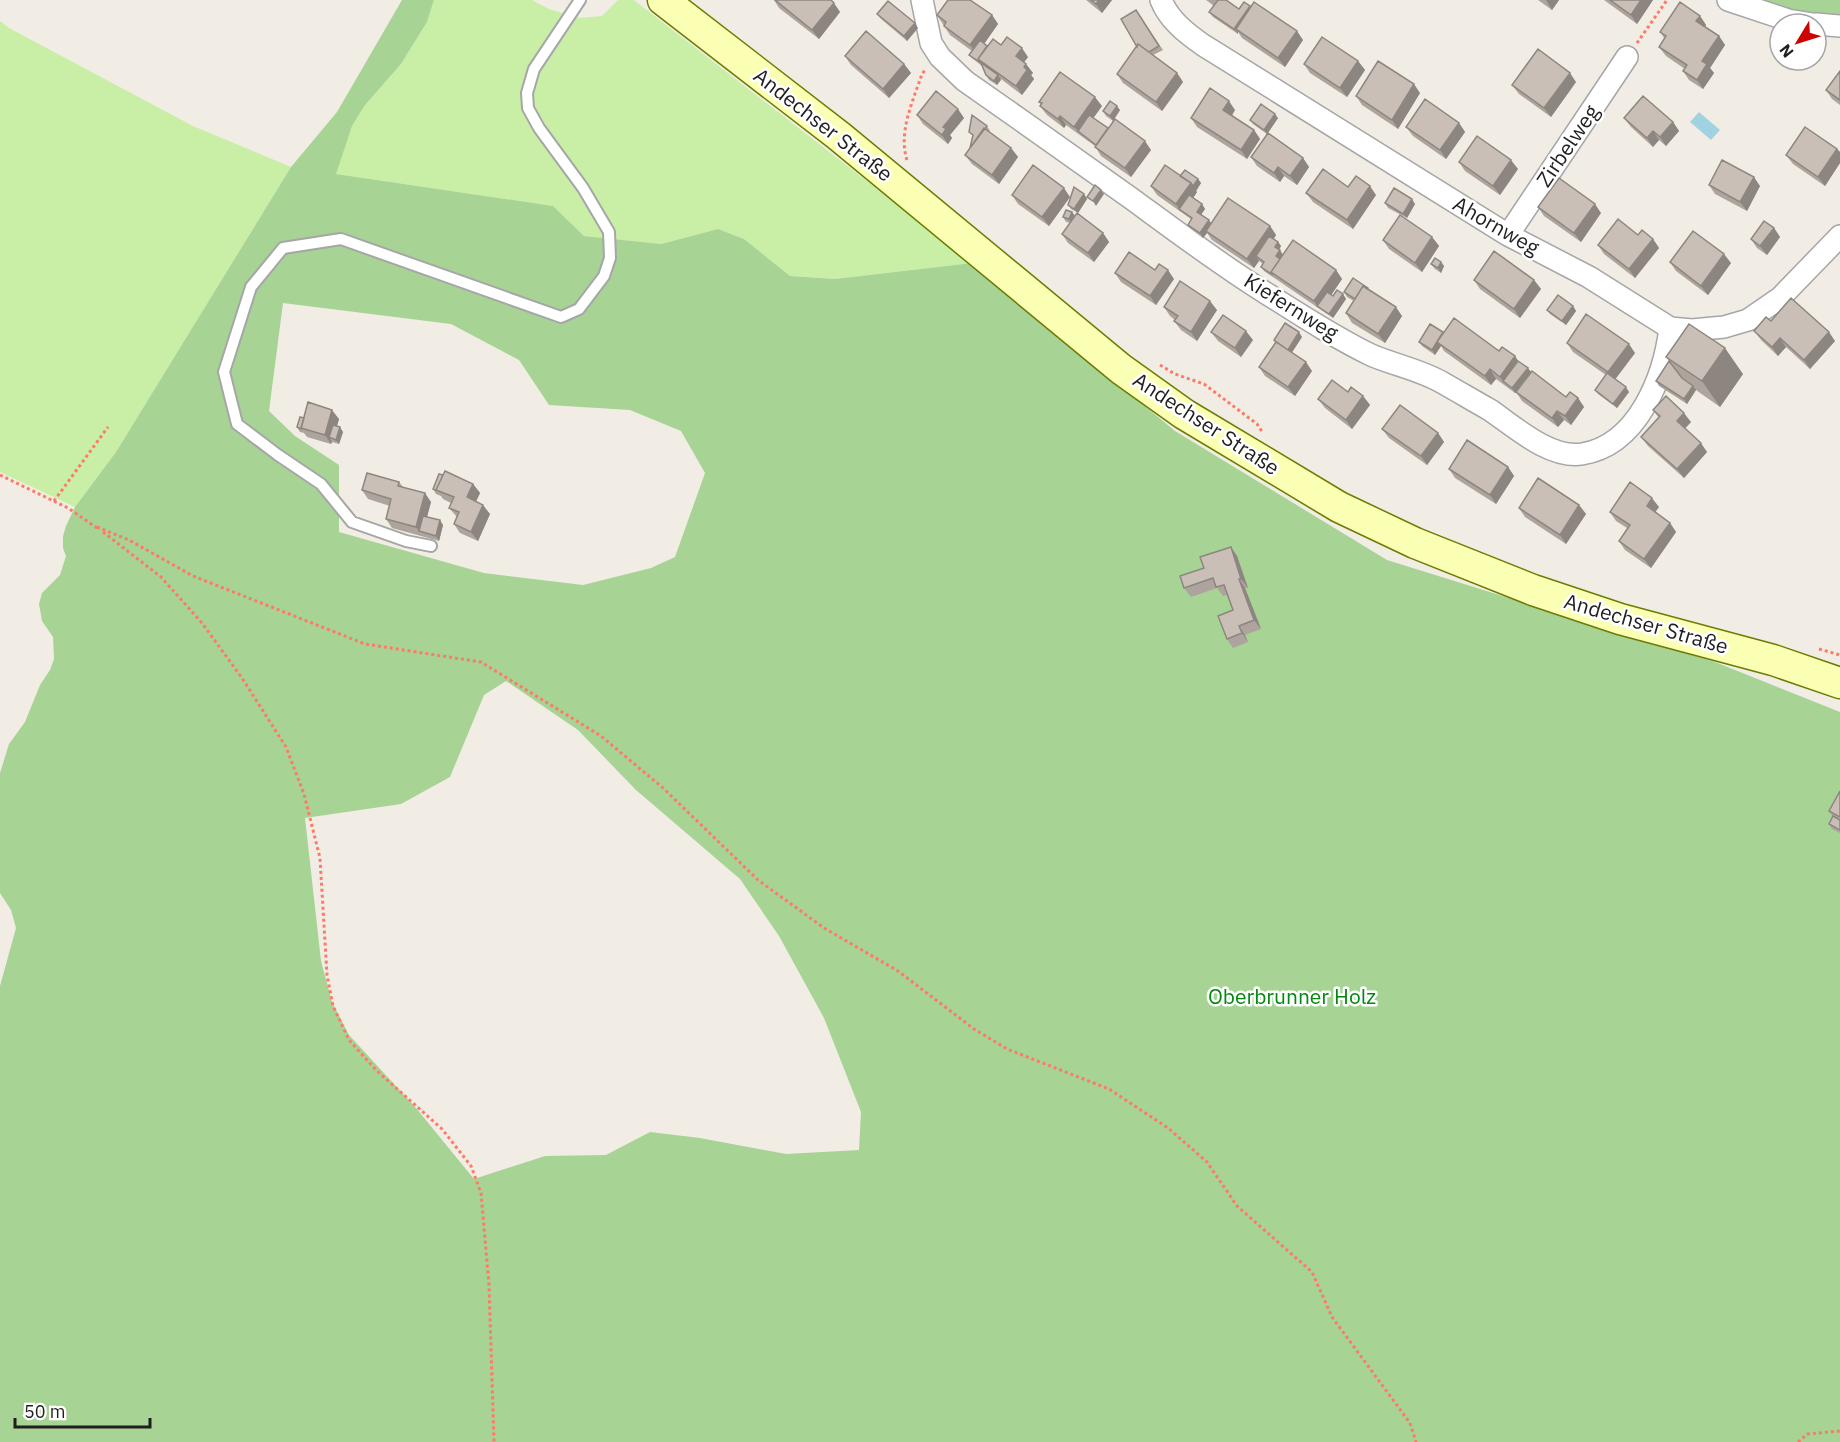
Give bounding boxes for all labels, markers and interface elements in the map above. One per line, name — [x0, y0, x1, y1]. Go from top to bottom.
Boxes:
north arrow — [1768, 12, 1828, 72]
text: N — [1775, 41, 1798, 62]
street label: Andechser Straße — [748, 61, 899, 187]
street label: Zirbelweg — [1530, 99, 1605, 192]
street label: Ahornweg — [1448, 189, 1545, 261]
street label: Kiefernweg — [1239, 266, 1344, 346]
street label: Andechser Straße — [1128, 365, 1285, 481]
street label: Andechser Straße — [1561, 586, 1732, 660]
park label: Oberbrunner Holz — [1208, 982, 1376, 1010]
scale bar — [15, 1391, 150, 1429]
text: 50 m — [24, 1400, 66, 1423]

